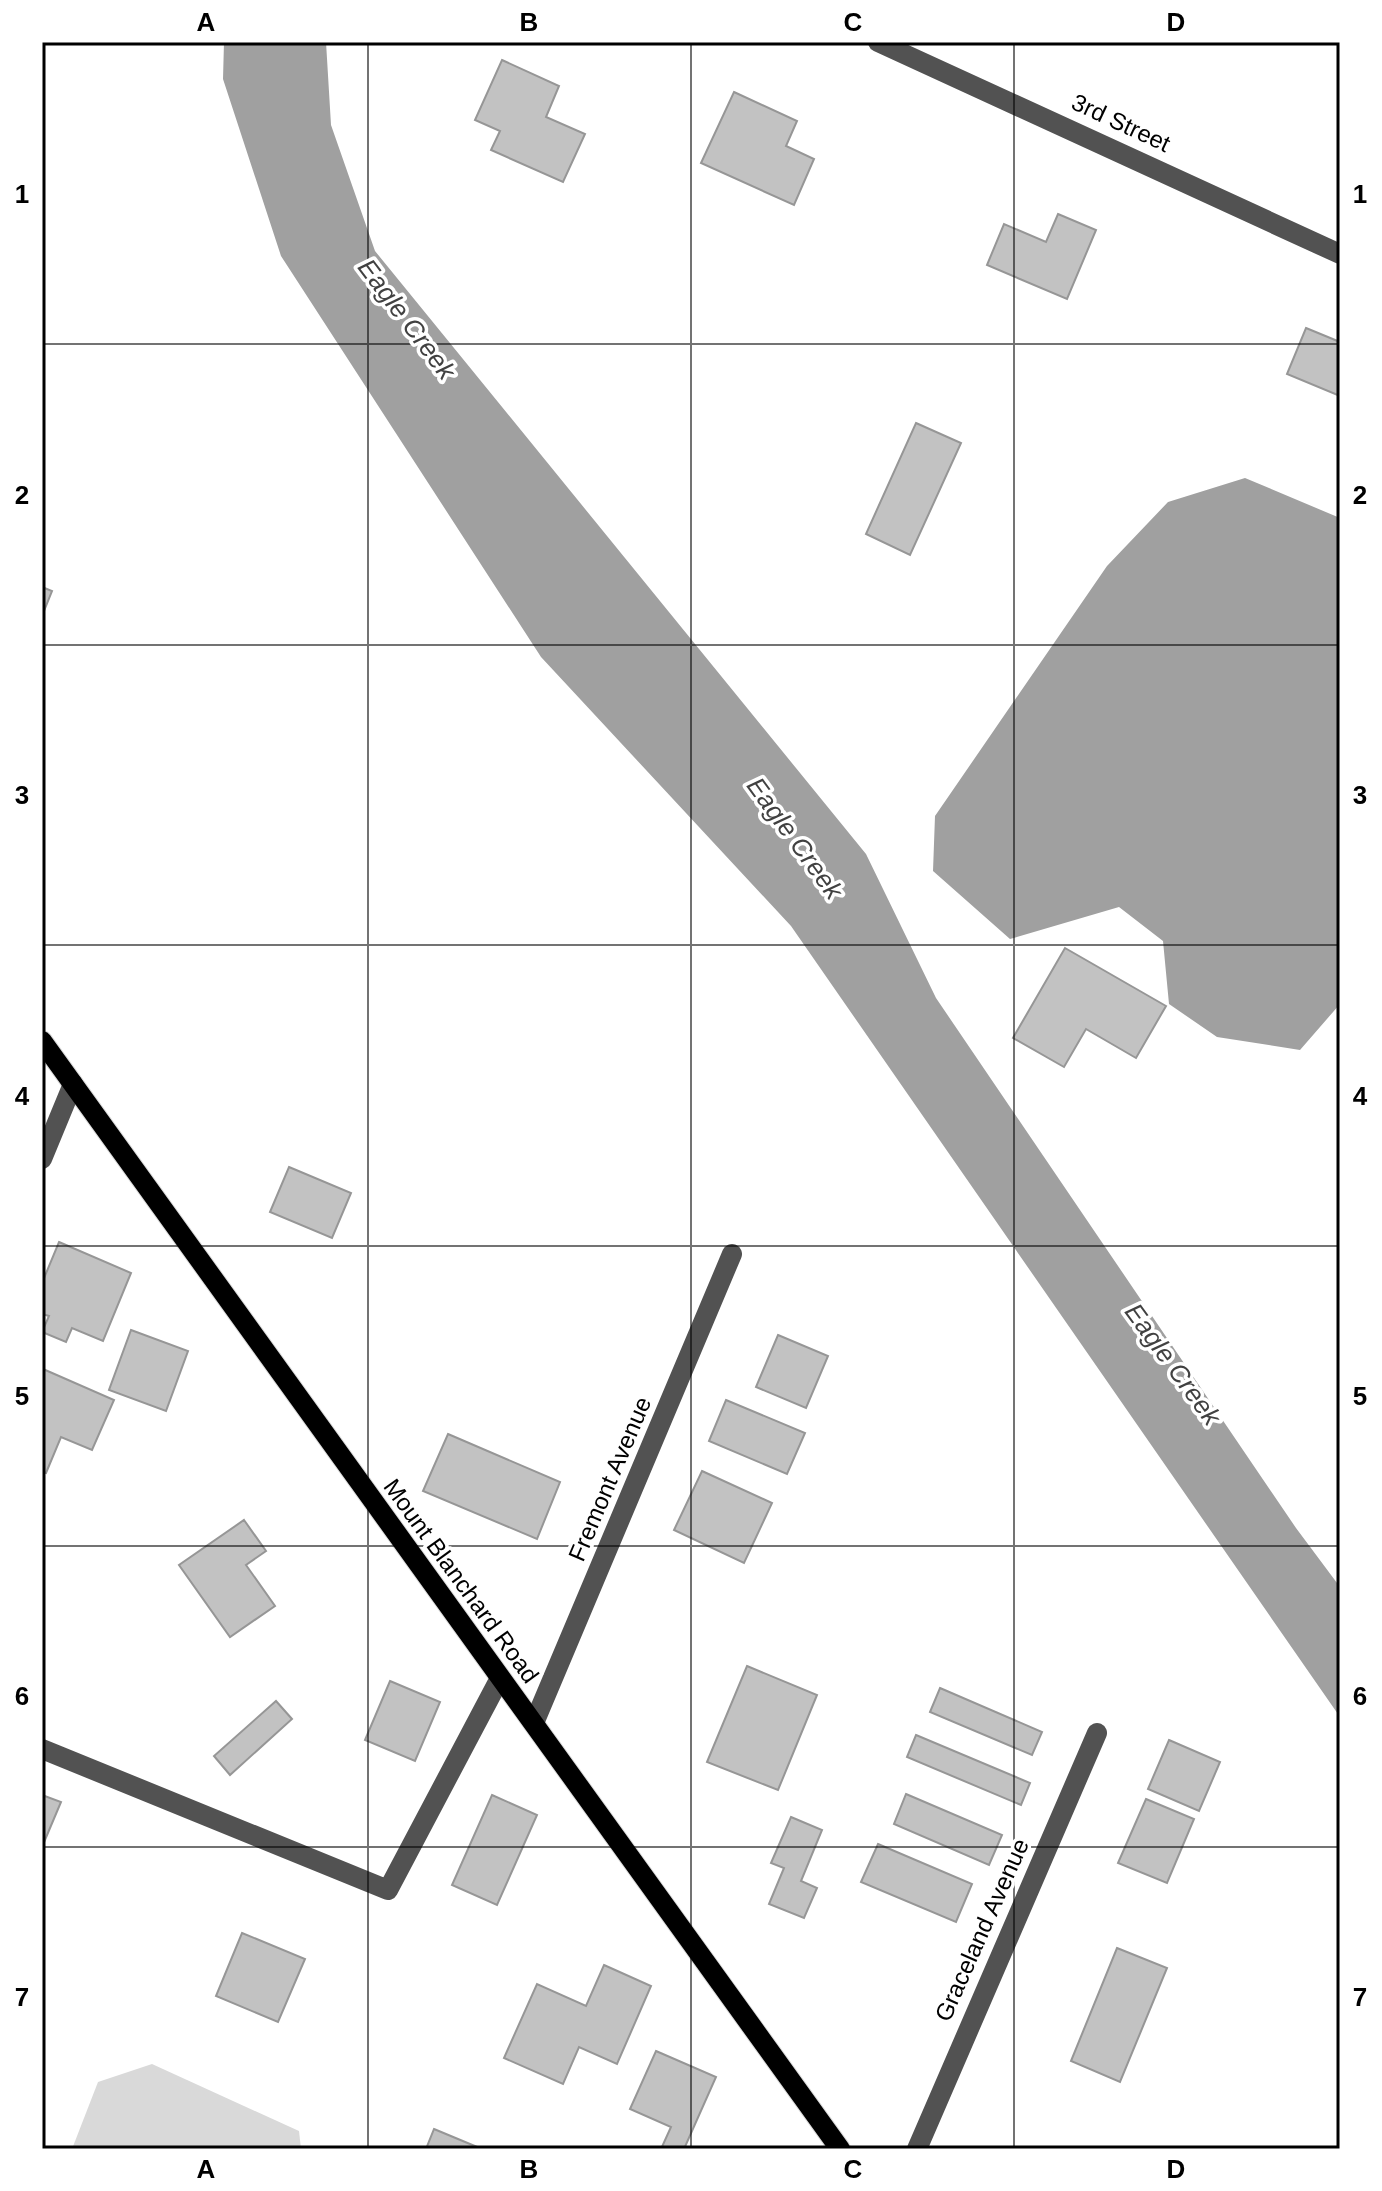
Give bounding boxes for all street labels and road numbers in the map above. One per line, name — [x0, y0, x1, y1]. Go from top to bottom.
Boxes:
street label: 3rd Street — [1068, 88, 1175, 157]
street label: Fremont Avenue — [563, 1393, 656, 1565]
street label: Mount Blanchard Road — [378, 1473, 544, 1688]
street label: Graceland Avenue — [929, 1834, 1034, 2025]

